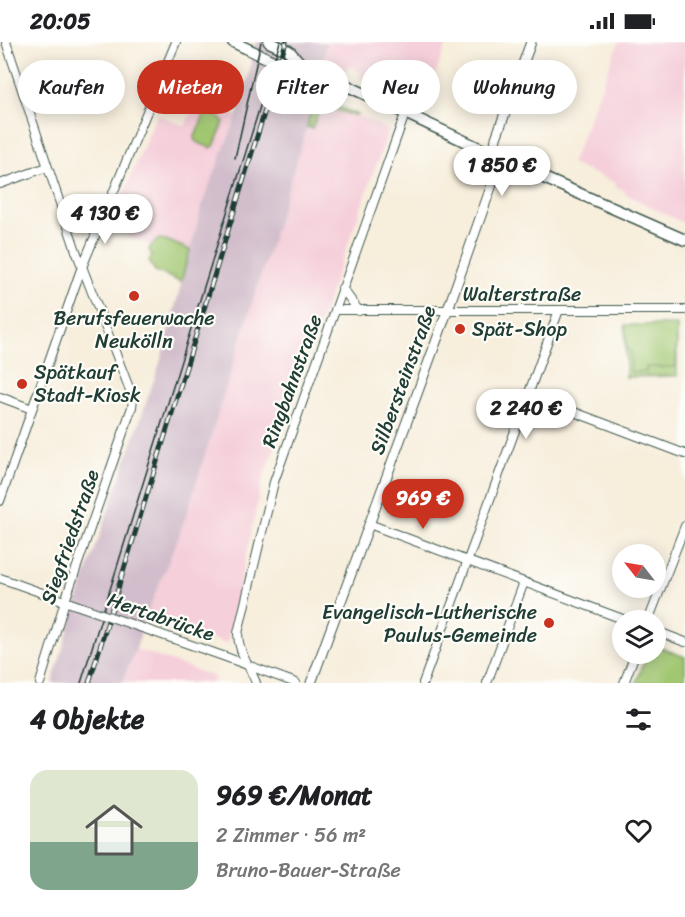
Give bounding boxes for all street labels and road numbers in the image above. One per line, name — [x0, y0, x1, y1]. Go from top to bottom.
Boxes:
street label: Walterstraße — [463, 277, 581, 312]
street label: Silbersteinstraße — [360, 300, 446, 460]
street label: Ringbahnstraße — [252, 309, 332, 453]
street label: Siegfriedstraße — [31, 464, 110, 609]
street label: Hertabrücke — [103, 582, 220, 652]

